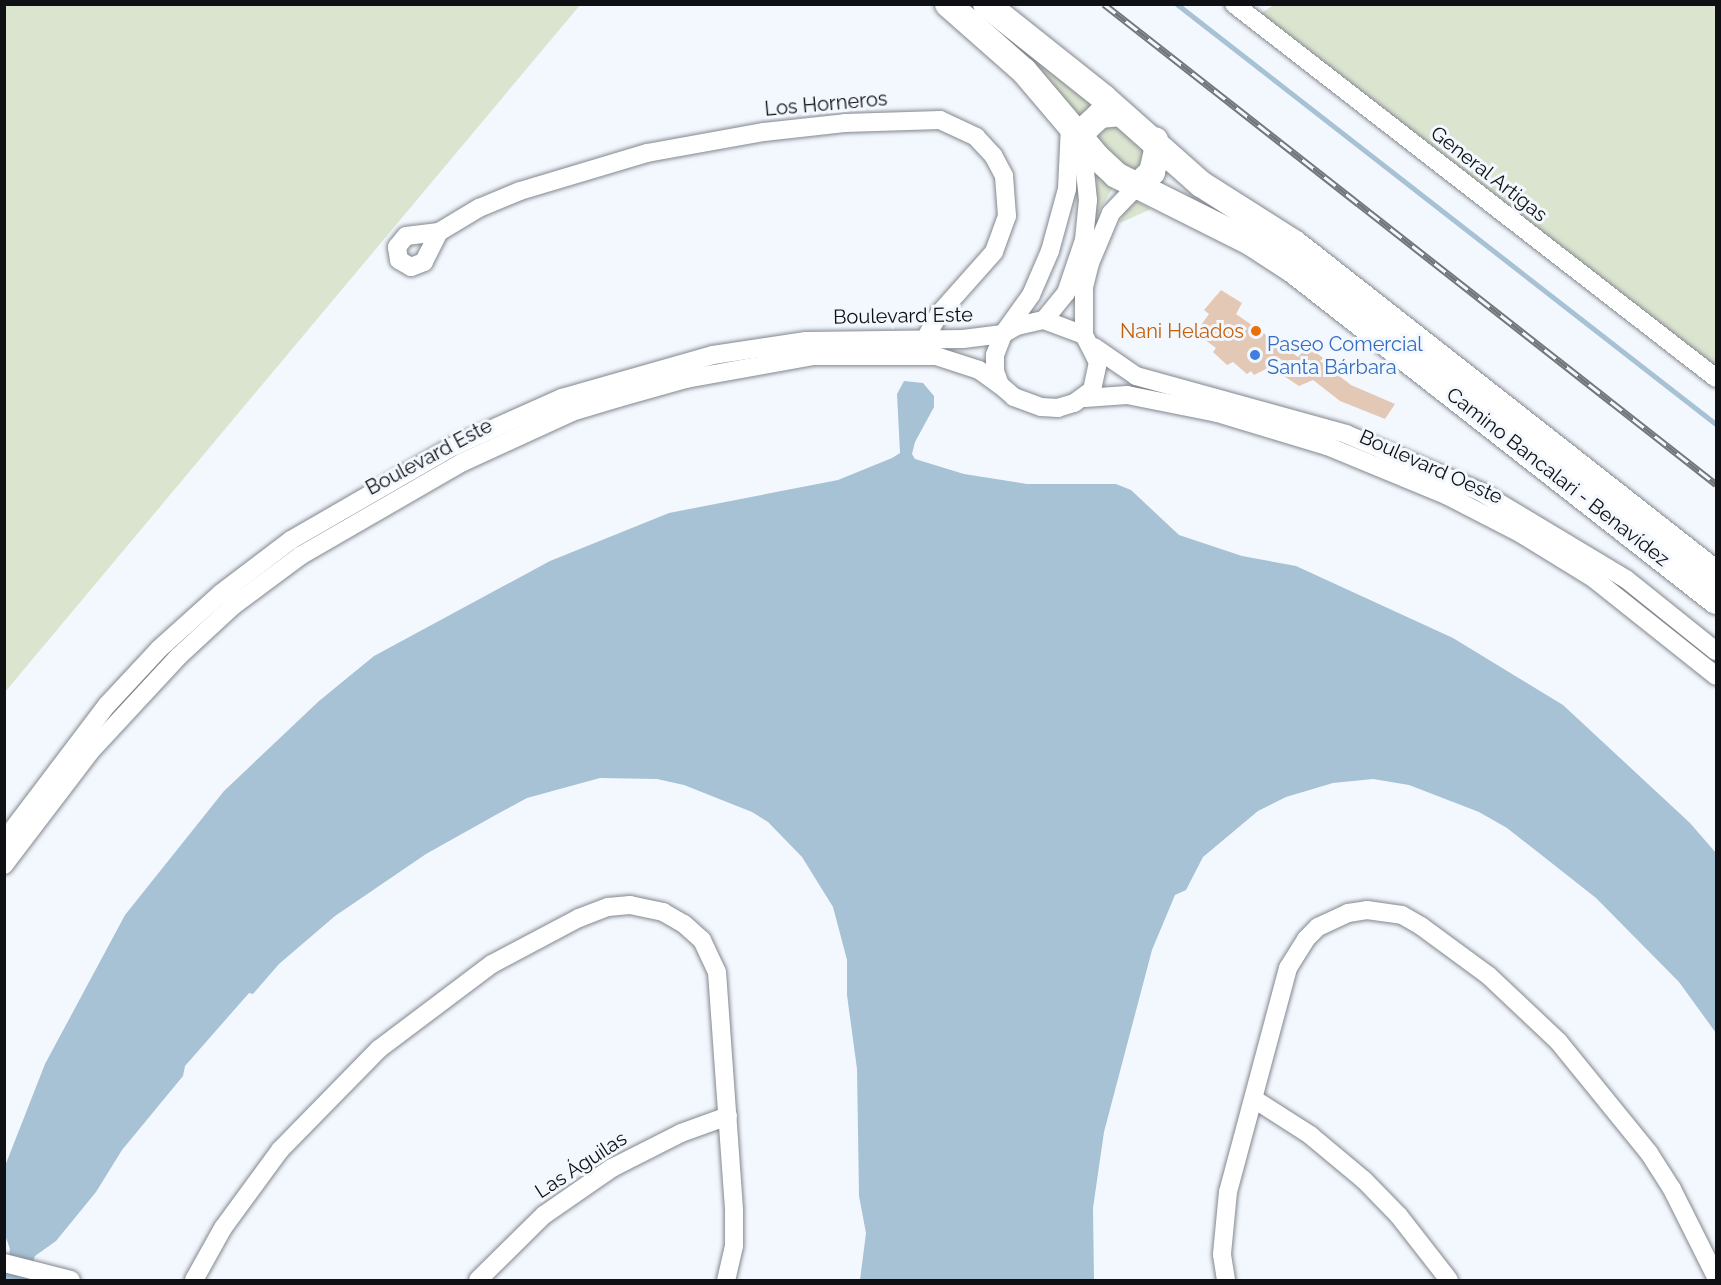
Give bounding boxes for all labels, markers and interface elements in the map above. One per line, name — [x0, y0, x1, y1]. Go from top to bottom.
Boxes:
street label: Los Horneros — [764, 87, 888, 121]
street label: General Artigas — [1426, 121, 1552, 227]
street label: Boulevard Este — [833, 303, 973, 329]
place label: Nani Helados — [1120, 319, 1244, 343]
marker: Nani Helados — [1249, 324, 1263, 338]
place label: Paseo Comercial Santa Bárbara — [1267, 332, 1423, 379]
marker: Paseo Comercial Santa Bárbara — [1248, 348, 1262, 362]
street label: Camino Bancalari - Benavídez — [1442, 382, 1674, 572]
street label: Boulevard Este — [362, 414, 496, 500]
street label: Boulevard Oeste — [1356, 425, 1506, 509]
street label: Las Águilas — [530, 1126, 632, 1204]

